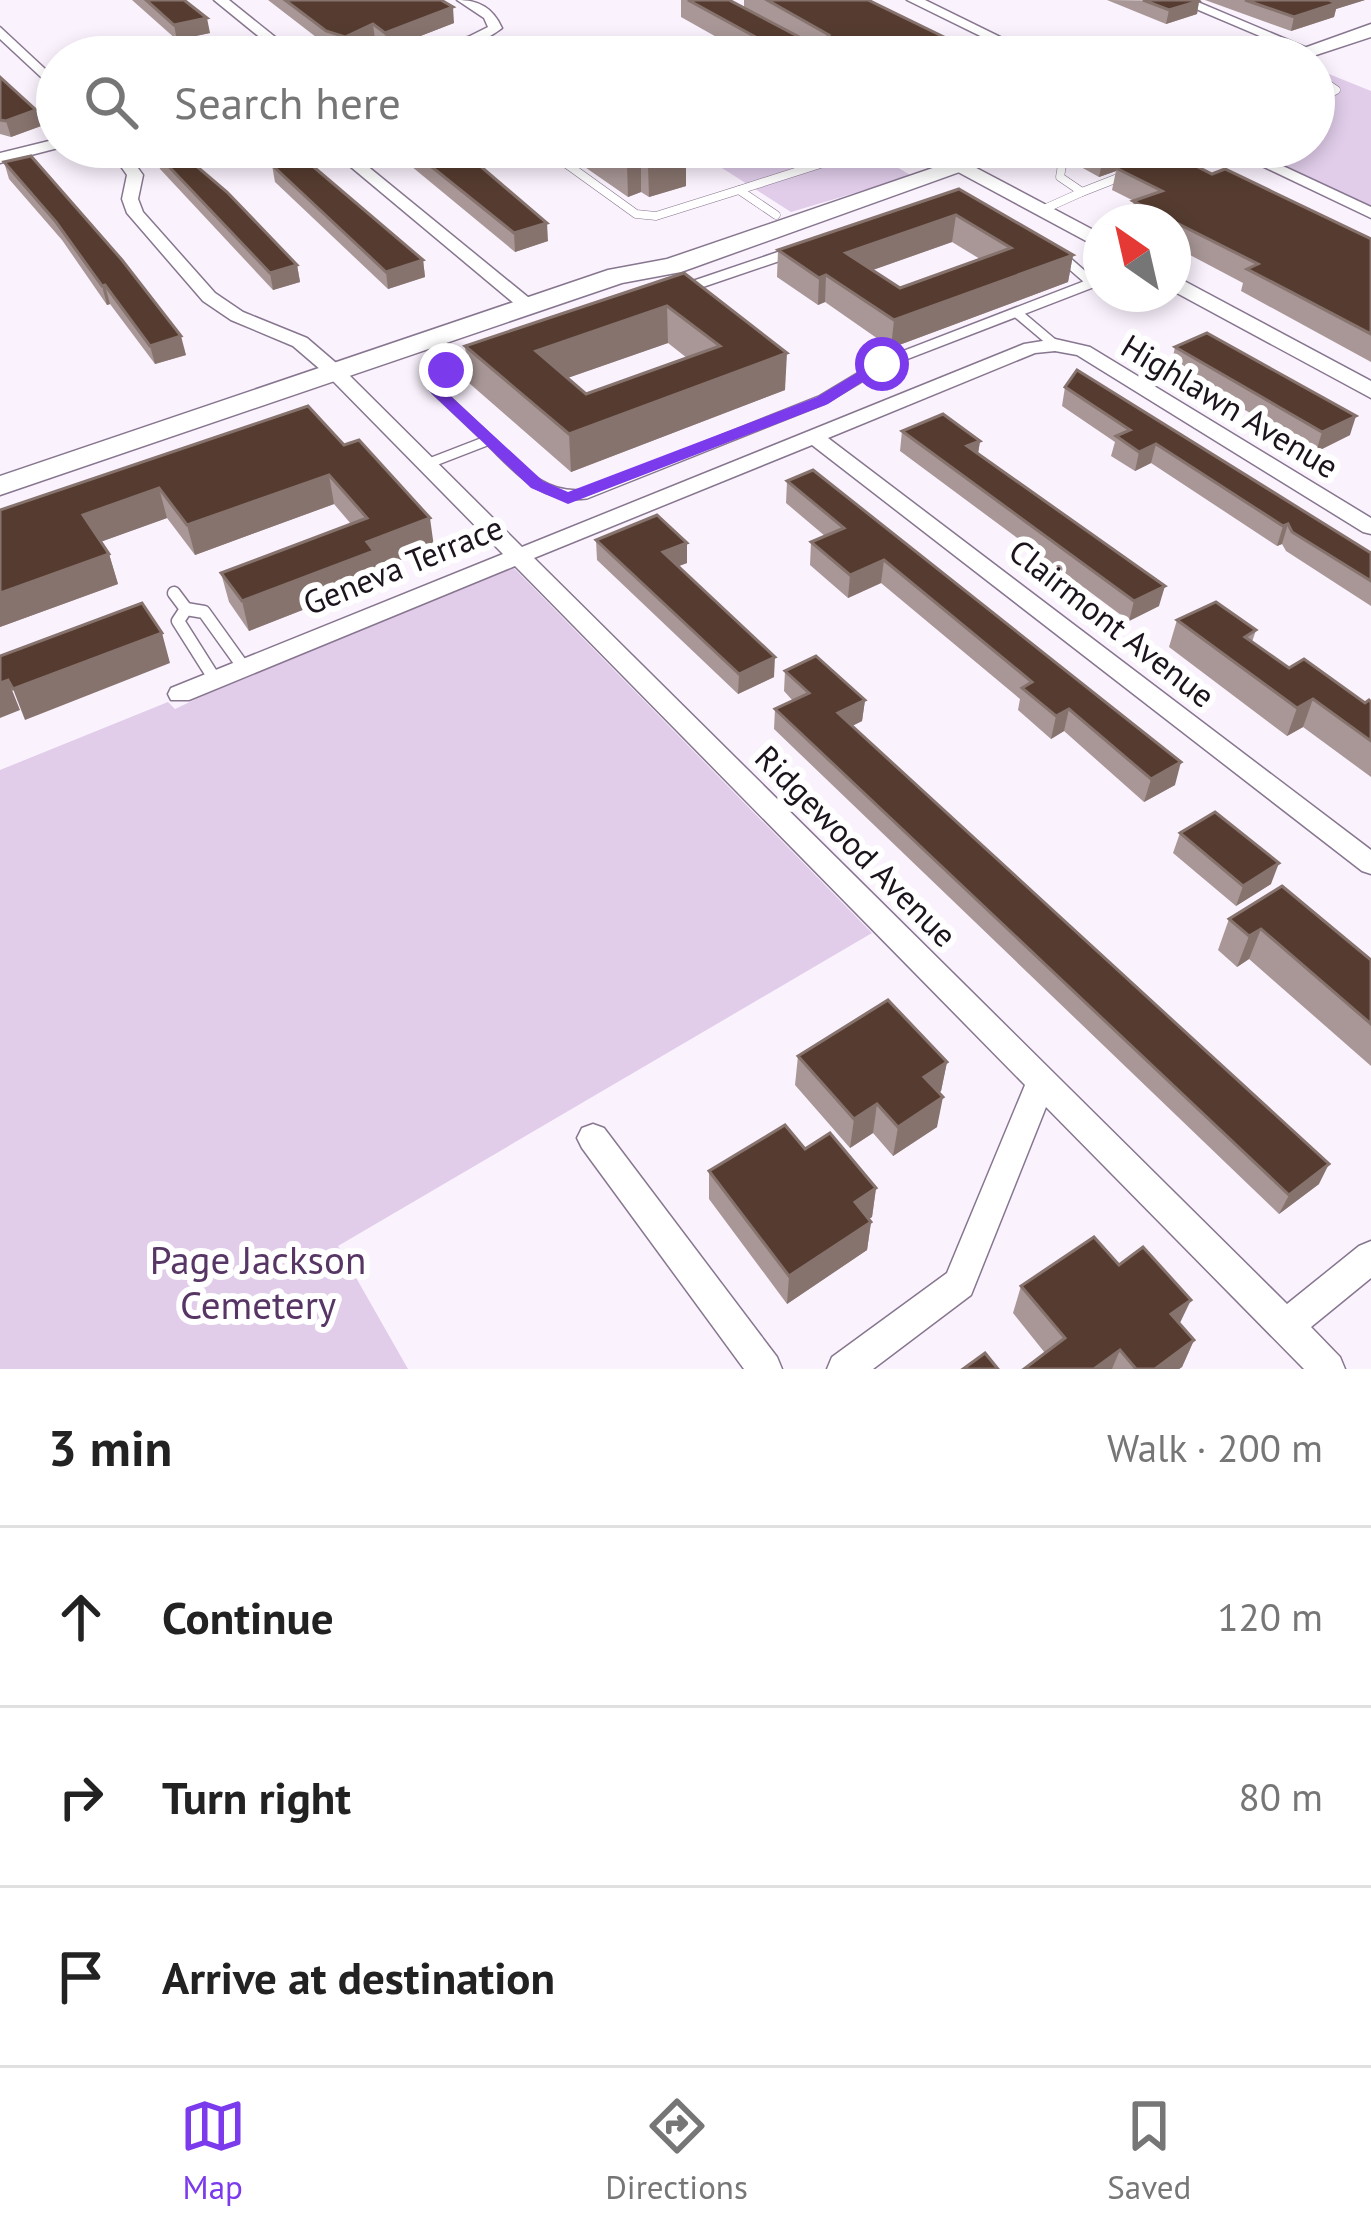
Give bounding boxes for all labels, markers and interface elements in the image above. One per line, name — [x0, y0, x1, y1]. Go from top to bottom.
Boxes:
search box — [36, 36, 1335, 168]
icon: search — [78, 69, 144, 135]
text: Search here — [174, 73, 401, 131]
north arrow — [1083, 204, 1191, 312]
street label: Highlawn Avenue — [1114, 324, 1347, 487]
route start — [855, 337, 909, 391]
route end — [419, 343, 473, 397]
street label: Geneva Terrace — [297, 505, 509, 624]
street label: Clairmont Avenue — [1001, 529, 1224, 716]
street label: Ridgewood Avenue — [746, 736, 966, 956]
park label: Page Jackson Cemetery — [150, 1234, 366, 1330]
text: 3 min — [48, 1414, 172, 1480]
text: Walk · 200 m — [1107, 1422, 1323, 1473]
icon: ahead — [48, 1584, 114, 1650]
text: Continue — [162, 1588, 334, 1646]
text: 120 m — [1217, 1591, 1323, 1642]
icon: right — [48, 1764, 114, 1830]
text: Turn right — [162, 1768, 351, 1826]
text: 80 m — [1238, 1771, 1323, 1822]
icon: arrive — [48, 1944, 114, 2010]
text: Arrive at destination — [162, 1948, 555, 2006]
tab: Map — [180, 2093, 246, 2208]
tab: Directions — [605, 2093, 748, 2208]
tab: Saved — [1107, 2093, 1191, 2208]

